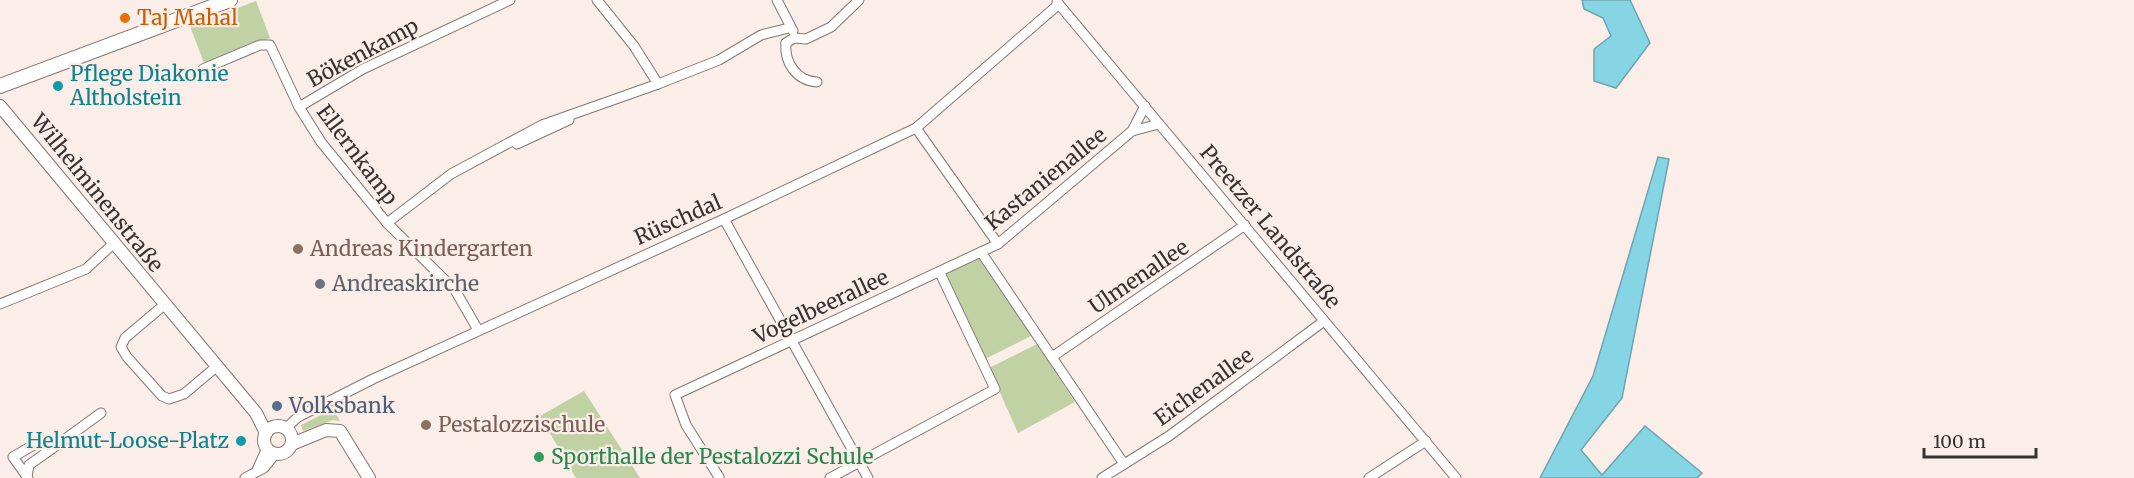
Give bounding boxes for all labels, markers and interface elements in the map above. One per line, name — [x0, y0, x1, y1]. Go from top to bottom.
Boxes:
place label: Taj Mahal — [137, 4, 238, 31]
marker: Taj Mahal — [118, 11, 132, 25]
street label: Bökenkamp — [302, 12, 423, 93]
place label: Pflege Diakonie Altholstein — [69, 60, 229, 111]
marker: Pflege Diakonie Altholstein — [51, 79, 65, 93]
street label: Ellernkamp — [311, 99, 404, 210]
street label: Wilhelminenstraße — [25, 107, 170, 277]
street label: Kastanienallee — [979, 121, 1112, 236]
street label: Preetzer Landstraße — [1194, 139, 1347, 314]
street label: Rüschdal — [630, 188, 726, 251]
street label: Ulmenallee — [1084, 233, 1194, 320]
place label: Andreas Kindergarten — [309, 235, 533, 262]
marker: Andreas Kindergarten — [291, 242, 305, 256]
street label: Vogelbeerallee — [748, 263, 893, 350]
place label: Andreaskirche — [331, 270, 479, 297]
marker: Andreaskirche — [313, 277, 327, 291]
street label: Eichenallee — [1149, 342, 1258, 432]
place label: Volksbank — [288, 392, 396, 419]
marker: Volksbank — [270, 399, 284, 413]
place label: Pestalozzischule — [438, 411, 605, 438]
marker: Pestalozzischule — [419, 418, 433, 432]
scale bar — [1924, 421, 2036, 459]
place label: Helmut-Loose-Platz — [26, 427, 229, 454]
text: 100 m — [1933, 430, 1986, 453]
marker: Helmut-Loose-Platz — [234, 434, 248, 448]
place label: Sporthalle der Pestalozzi Schule — [551, 443, 873, 470]
marker: Sporthalle der Pestalozzi Schule — [532, 450, 546, 464]

